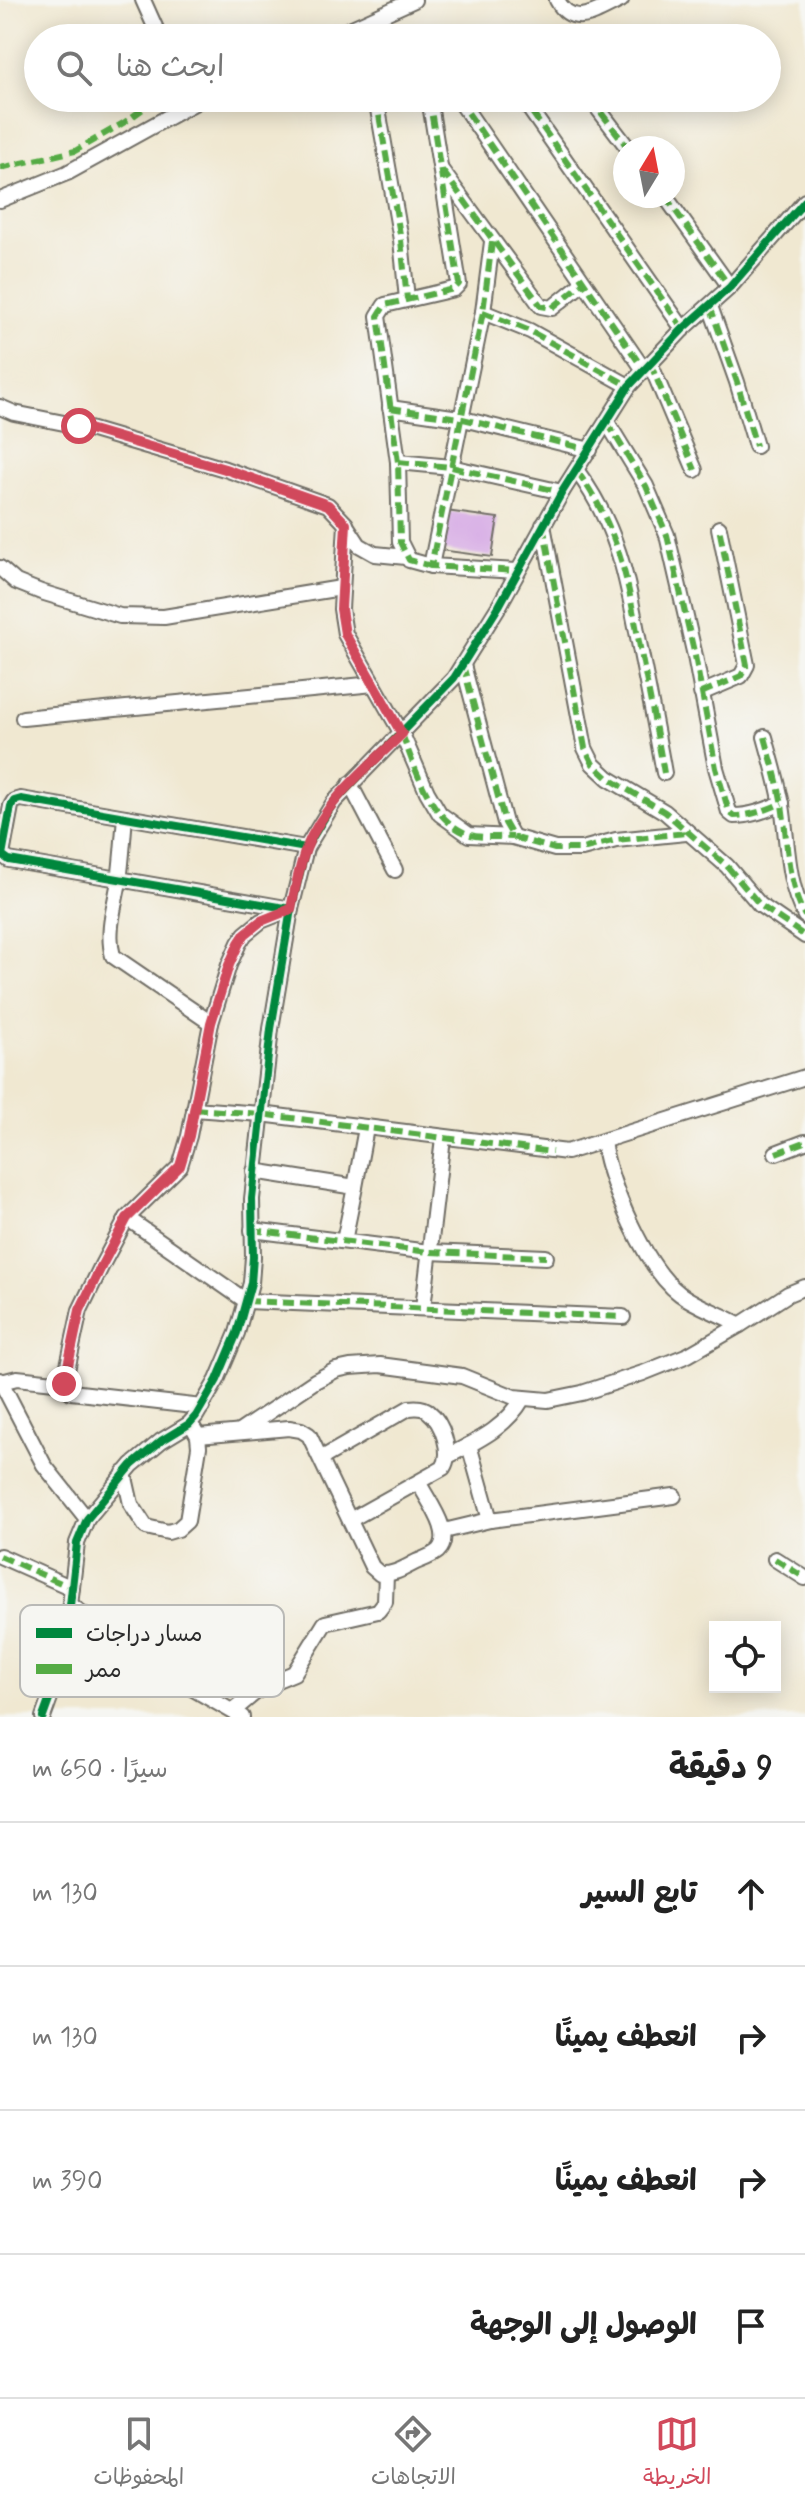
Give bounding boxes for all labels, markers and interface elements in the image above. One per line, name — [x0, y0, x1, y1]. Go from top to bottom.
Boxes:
search box — [24, 24, 781, 112]
icon: search — [52, 46, 96, 90]
text: ابحث هنا — [116, 48, 224, 87]
north arrow — [613, 136, 685, 208]
route start — [61, 408, 97, 444]
route end — [46, 1366, 82, 1402]
legend — [20, 1605, 284, 1697]
text: مسار دراجات — [86, 1621, 202, 1649]
map controls — [709, 1621, 781, 1693]
button: locate — [709, 1621, 781, 1693]
text: ممر — [84, 1657, 122, 1685]
text: 9 دقيقة — [669, 1746, 773, 1791]
text: سيرًا · 650 m — [32, 1753, 168, 1787]
icon: ahead — [729, 1872, 773, 1916]
text: تابع السير — [582, 1874, 697, 1913]
text: 130 m — [32, 1877, 98, 1911]
icon: right — [729, 2016, 773, 2060]
text: انعطف يمينًا — [555, 2018, 697, 2057]
text: 130 m — [32, 2021, 98, 2055]
icon: right — [729, 2160, 773, 2204]
text: انعطف يمينًا — [555, 2162, 697, 2201]
text: 390 m — [32, 2165, 103, 2199]
icon: arrive — [729, 2304, 773, 2348]
text: الوصول إلى الوجهة — [470, 2306, 697, 2345]
tab: المحفوظات — [93, 2412, 184, 2496]
tab: الاتجاهات — [371, 2412, 456, 2496]
tab: الخريطة — [643, 2412, 712, 2496]

